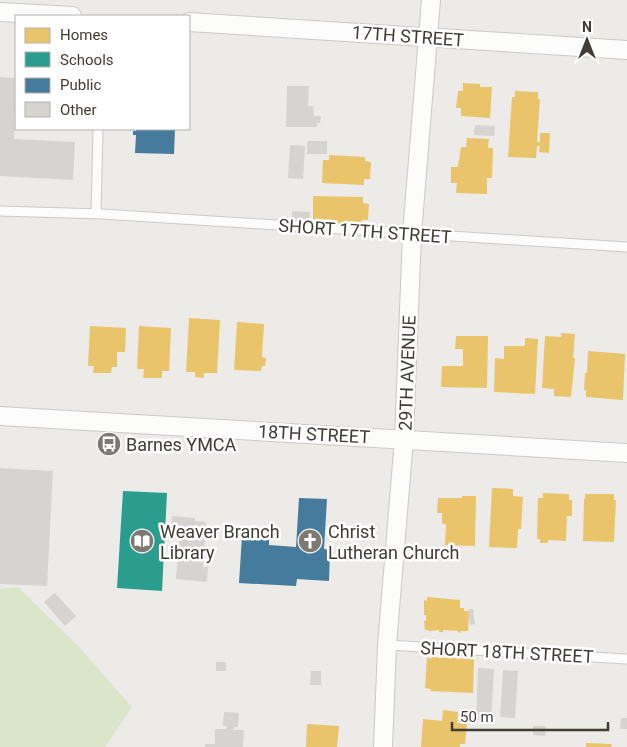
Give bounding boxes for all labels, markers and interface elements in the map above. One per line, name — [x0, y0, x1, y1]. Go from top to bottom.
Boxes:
legend — [15, 15, 190, 130]
north arrow — [562, 15, 612, 65]
text: N — [582, 19, 592, 35]
street label: 17TH STREET — [351, 22, 465, 50]
text: Homes — [60, 26, 108, 44]
text: Schools — [60, 51, 114, 69]
text: Public — [60, 76, 101, 94]
text: Other — [60, 101, 97, 119]
street label: SHORT 17TH STREET — [278, 214, 452, 248]
street label: 29TH AVENUE — [394, 315, 420, 431]
street label: 18TH STREET — [257, 421, 371, 447]
bus stop icon: Barnes YMCA — [96, 431, 122, 457]
place label: Barnes YMCA — [126, 434, 237, 455]
place label: Weaver Branch Library — [160, 521, 280, 563]
place label: Christ Lutheran Church — [328, 521, 459, 563]
library icon: Weaver Branch Library — [129, 528, 155, 554]
church icon: Christ Lutheran Church — [297, 528, 323, 554]
street label: SHORT 18TH STREET — [420, 637, 594, 667]
scale bar — [452, 700, 608, 732]
text: 50 m — [460, 708, 494, 726]

